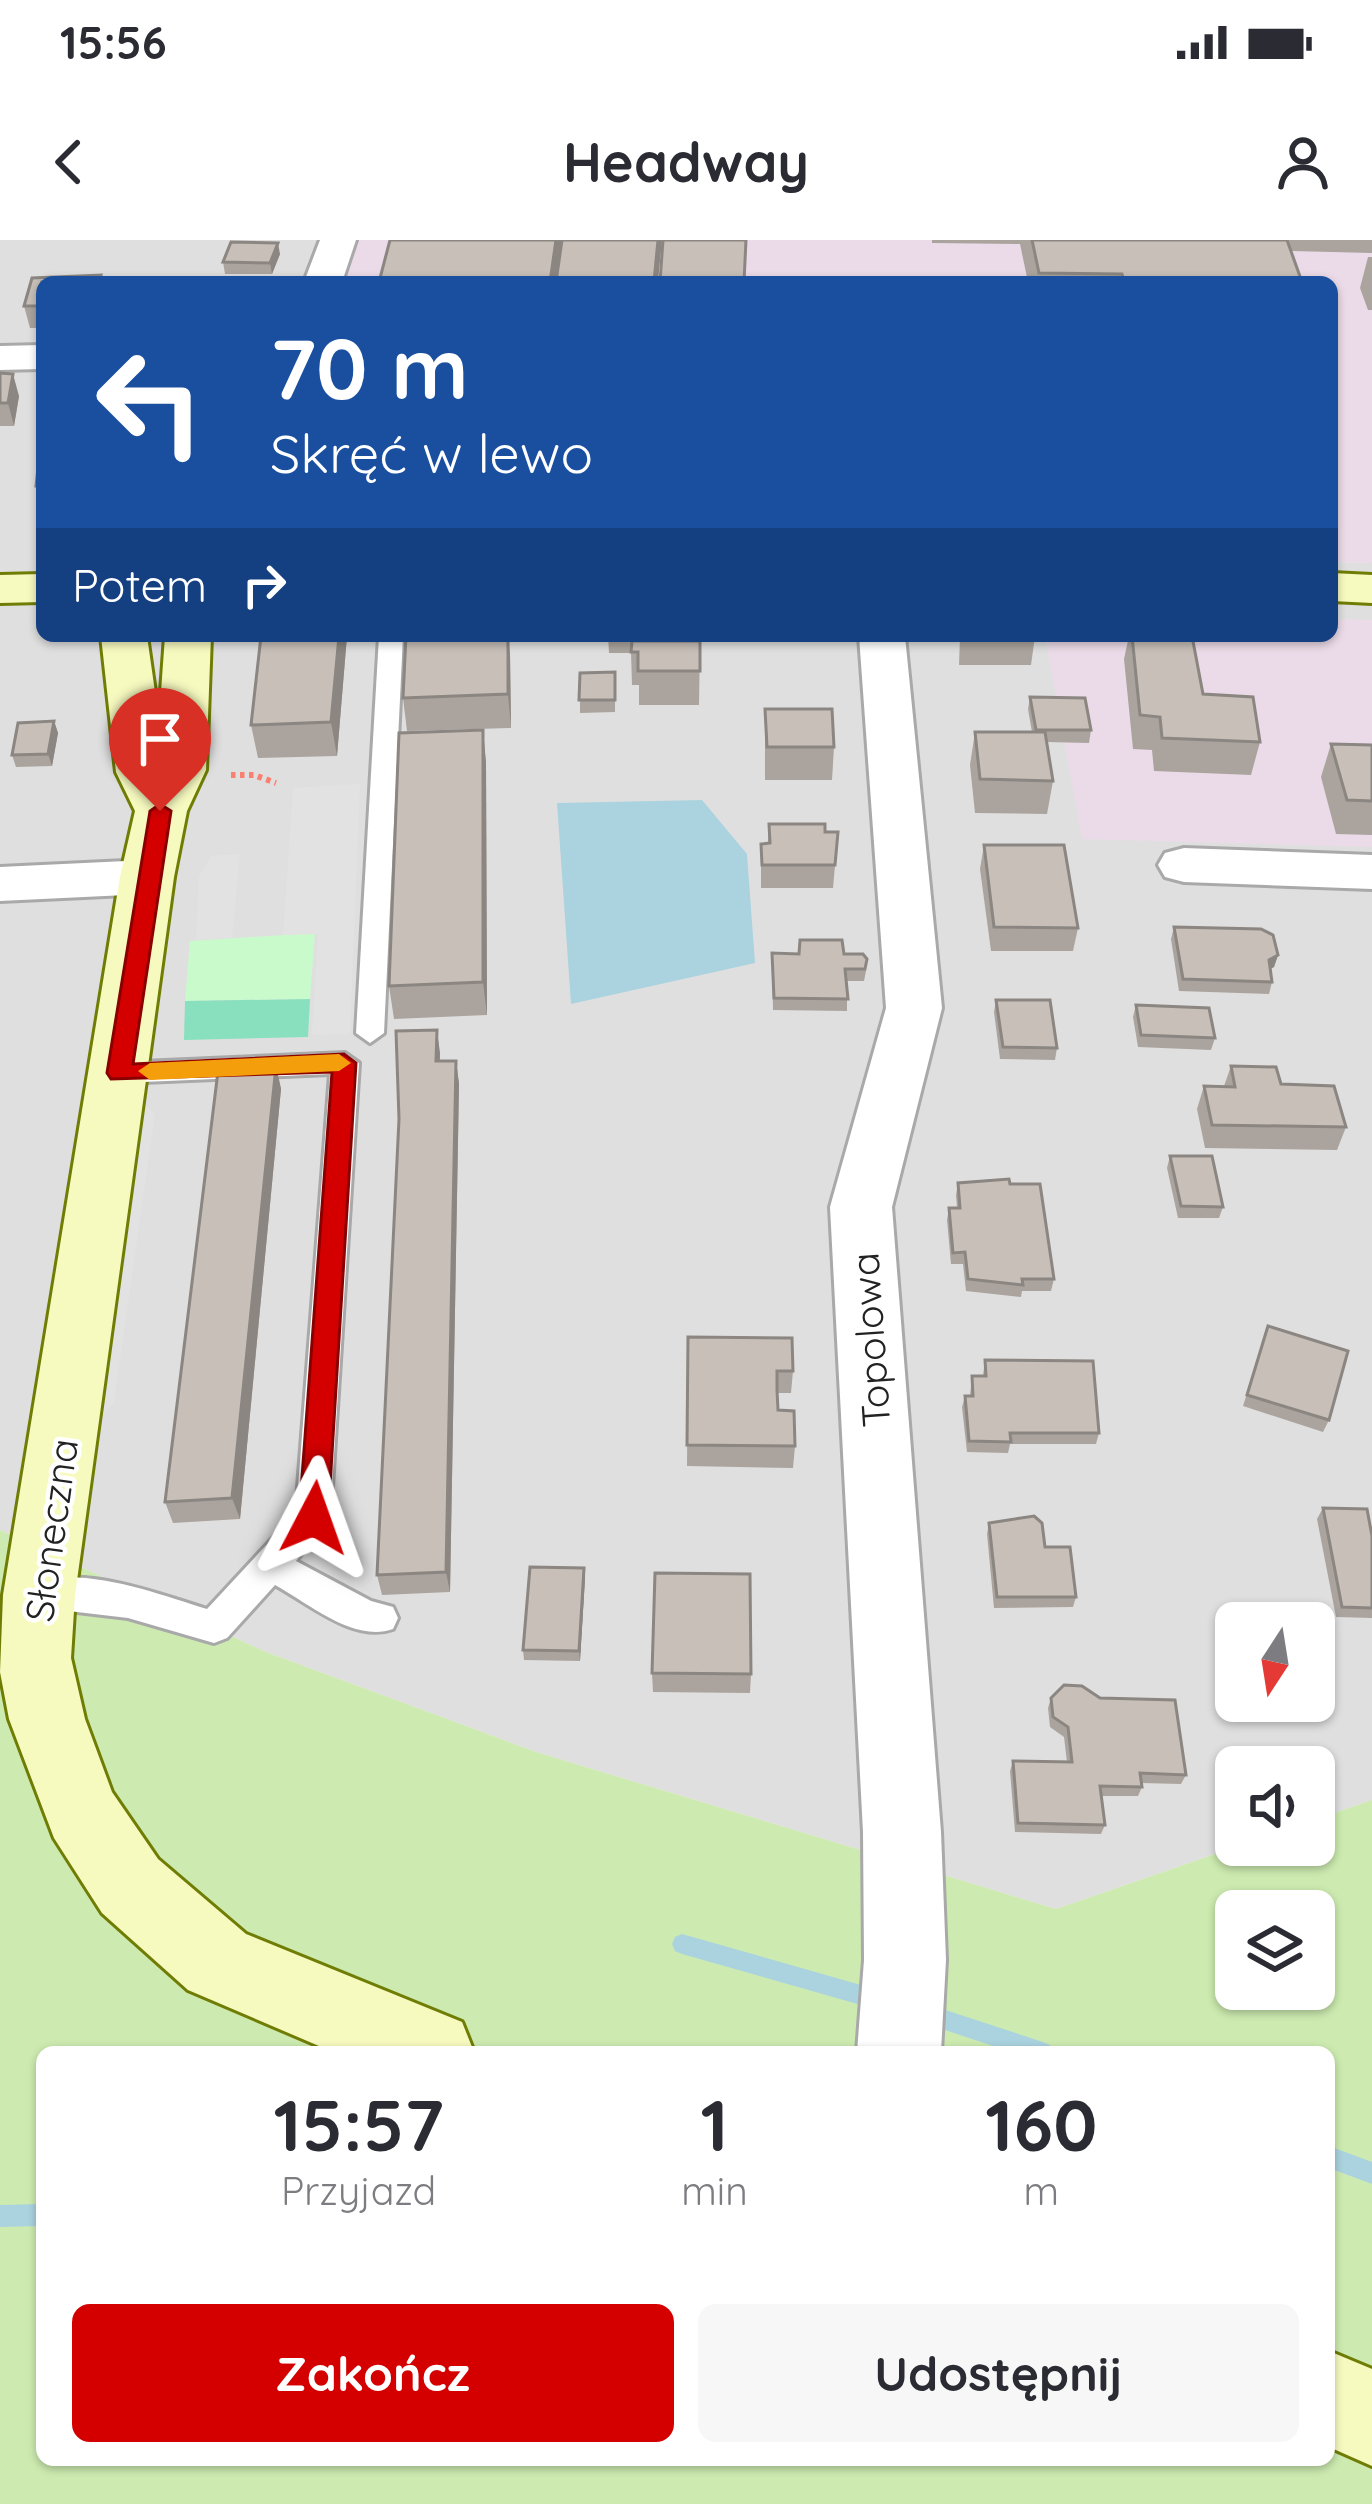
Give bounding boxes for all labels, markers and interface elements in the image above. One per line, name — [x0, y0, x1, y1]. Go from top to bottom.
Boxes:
text: 15:56 — [60, 14, 167, 70]
text: Headway — [563, 128, 809, 196]
icon: back — [36, 129, 102, 195]
icon: person — [1270, 129, 1336, 195]
text: 70 m — [270, 315, 469, 420]
icon: left — [72, 324, 228, 480]
text: Skręć w lewo — [270, 419, 593, 487]
icon: right — [231, 552, 297, 618]
text: Potem — [72, 557, 207, 613]
pin — [109, 688, 211, 811]
icon: arrive — [127, 706, 193, 772]
street label: Topolowa — [839, 1251, 901, 1429]
street label: Słoneczna — [14, 1435, 88, 1625]
position arrow — [251, 1455, 377, 1581]
north arrow — [1215, 1602, 1335, 1722]
map controls — [1215, 1602, 1335, 2010]
button: sound — [1215, 1746, 1335, 1866]
button: layers — [1215, 1890, 1335, 2010]
text: 15:57 — [274, 2079, 444, 2169]
text: 1 — [701, 2079, 729, 2169]
text: 160 — [985, 2079, 1097, 2169]
text: Przyjazd — [281, 2166, 436, 2215]
text: min — [681, 2166, 748, 2215]
text: m — [1024, 2166, 1059, 2215]
button: Zakończ — [72, 2304, 674, 2442]
button: Udostępnij — [698, 2304, 1299, 2442]

